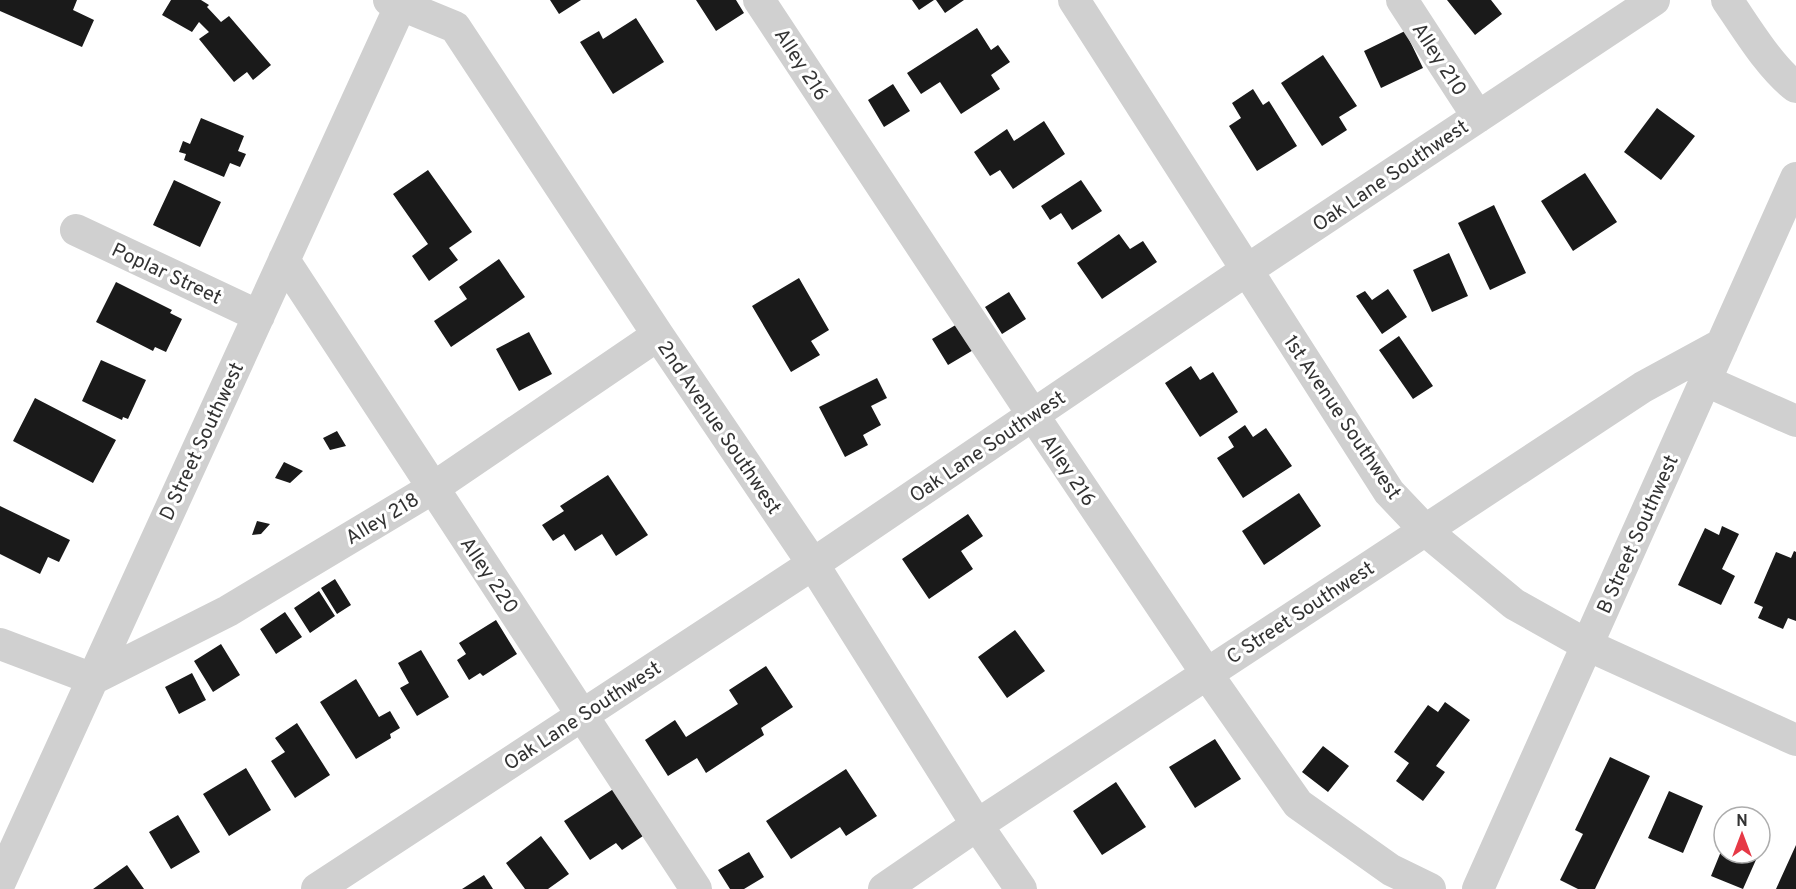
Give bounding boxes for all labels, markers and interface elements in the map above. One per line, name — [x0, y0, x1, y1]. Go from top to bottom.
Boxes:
street label: Alley 210 — [1405, 19, 1472, 102]
street label: Alley 216 — [767, 24, 833, 106]
street label: Oak Lane Southwest — [1308, 115, 1474, 239]
street label: Poplar Street — [107, 238, 225, 312]
street label: 1st Avenue Southwest — [1277, 331, 1406, 505]
street label: 2nd Avenue Southwest — [650, 336, 786, 520]
street label: D Street Southwest — [155, 359, 251, 525]
street label: Oak Lane Southwest — [905, 386, 1071, 510]
street label: Alley 216 — [1034, 430, 1101, 512]
street label: B Street Southwest — [1592, 451, 1686, 618]
street label: Alley 218 — [341, 488, 425, 552]
street label: Alley 220 — [453, 533, 523, 619]
street label: C Street Southwest — [1222, 556, 1380, 671]
street label: Oak Lane Southwest — [499, 656, 667, 777]
north arrow — [1712, 805, 1772, 865]
text: N — [1736, 812, 1748, 832]

